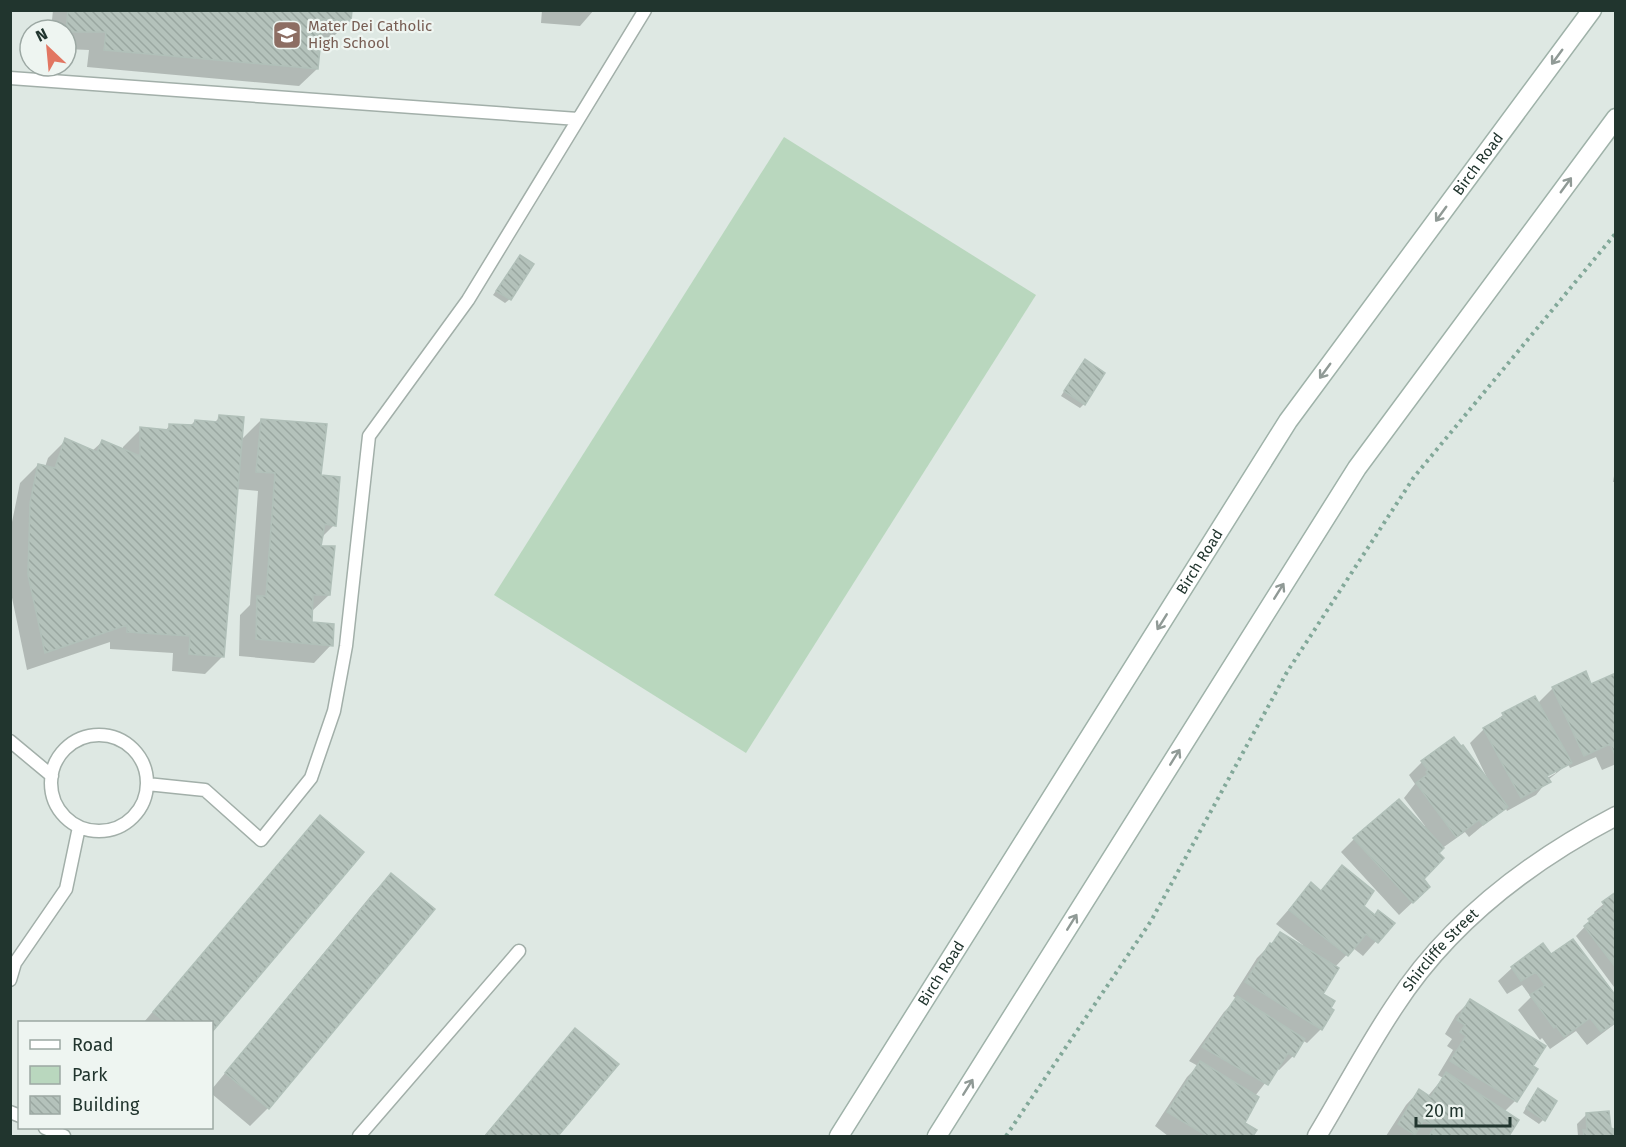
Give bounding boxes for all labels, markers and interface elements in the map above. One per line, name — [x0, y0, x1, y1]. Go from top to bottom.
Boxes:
place label: Mater Dei Catholic High School — [308, 17, 432, 52]
north arrow — [18, 18, 78, 78]
school or university icon: Mater Dei Catholic High School — [271, 19, 303, 51]
text: N — [33, 24, 51, 46]
one-way arrow — [1551, 49, 1563, 65]
street label: Birch Road — [1449, 129, 1507, 199]
one-way arrow — [1559, 177, 1572, 193]
one-way arrow — [1435, 205, 1448, 221]
one-way arrow — [1319, 362, 1332, 378]
street label: Birch Road — [1172, 526, 1227, 598]
one-way arrow — [1273, 583, 1286, 600]
one-way arrow — [1155, 613, 1167, 630]
one-way arrow — [1169, 748, 1182, 765]
street label: Shircliffe Street — [1399, 904, 1483, 995]
one-way arrow — [1066, 914, 1078, 931]
street label: Birch Road — [914, 938, 968, 1009]
legend — [18, 1021, 213, 1129]
text: Road — [72, 1034, 114, 1056]
text: Park — [72, 1064, 108, 1086]
one-way arrow — [963, 1079, 975, 1096]
scale bar — [1416, 1090, 1510, 1128]
text: Building — [72, 1094, 140, 1116]
text: 20 m — [1425, 1100, 1464, 1122]

